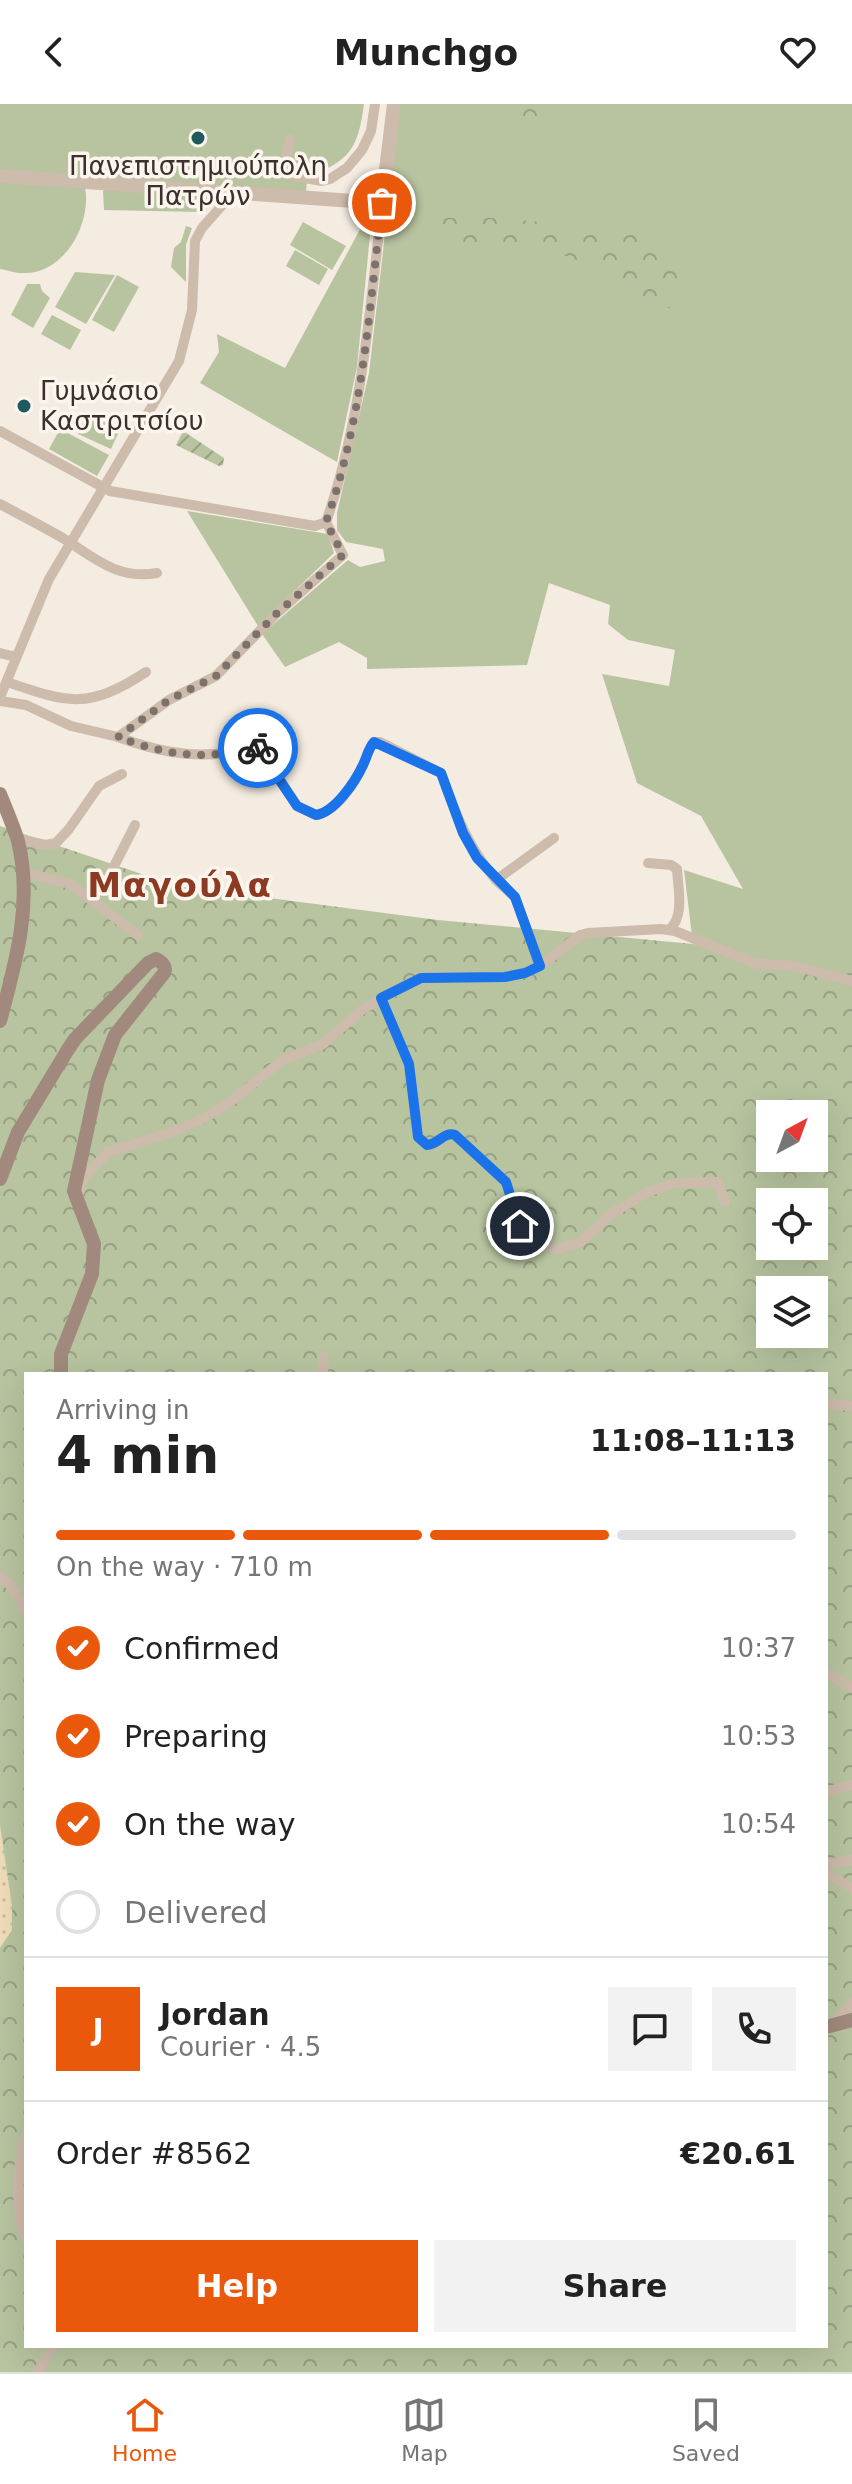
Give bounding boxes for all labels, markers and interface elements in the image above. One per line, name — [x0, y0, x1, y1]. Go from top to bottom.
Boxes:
icon: back — [32, 30, 76, 74]
icon: heart — [776, 30, 820, 74]
text: Munchgo — [334, 32, 518, 73]
marker: Πανεπιστημιούπολη Πατρών — [189, 129, 207, 147]
place label: Πανεπιστημιούπολη Πατρών — [69, 151, 327, 211]
pin — [348, 169, 416, 237]
icon: bag — [360, 181, 404, 225]
place label: Γυμνάσιο Καστριτσίου — [40, 376, 204, 436]
marker: Γυμνάσιο Καστριτσίου — [15, 397, 33, 415]
courier — [218, 708, 298, 788]
icon: bike — [236, 726, 280, 770]
district label: Μαγούλα — [87, 865, 273, 905]
north arrow — [756, 1100, 828, 1172]
map controls — [756, 1100, 828, 1348]
button: locate — [756, 1188, 828, 1260]
pin — [486, 1192, 554, 1260]
icon: home — [498, 1204, 542, 1248]
button: layers — [756, 1276, 828, 1348]
text: Arriving in — [56, 1395, 190, 1425]
text: 11:08–11:13 — [590, 1423, 796, 1458]
text: 4 min — [56, 1425, 219, 1485]
text: On the way · 710 m — [56, 1552, 313, 1582]
icon: check — [56, 1626, 100, 1670]
text: Confirmed — [124, 1631, 280, 1666]
text: 10:37 — [721, 1633, 796, 1663]
icon: check — [56, 1714, 100, 1758]
text: Preparing — [124, 1719, 268, 1754]
text: 10:53 — [721, 1721, 796, 1751]
icon: check — [56, 1802, 100, 1846]
text: On the way — [124, 1807, 296, 1842]
text: 10:54 — [721, 1809, 796, 1839]
text: Delivered — [124, 1895, 268, 1930]
button: chat — [608, 1987, 692, 2071]
button: phone — [712, 1987, 796, 2071]
text: Jordan — [160, 1997, 270, 2032]
text: J — [92, 2012, 104, 2047]
text: Courier · 4.5 — [160, 2032, 321, 2062]
text: Order #8562 — [56, 2136, 252, 2171]
text: €20.61 — [680, 2136, 796, 2171]
button: Help — [56, 2240, 418, 2332]
button: Share — [434, 2240, 796, 2332]
tab: Home — [112, 2393, 177, 2466]
tab: Map — [401, 2393, 448, 2466]
tab: Saved — [672, 2393, 740, 2466]

